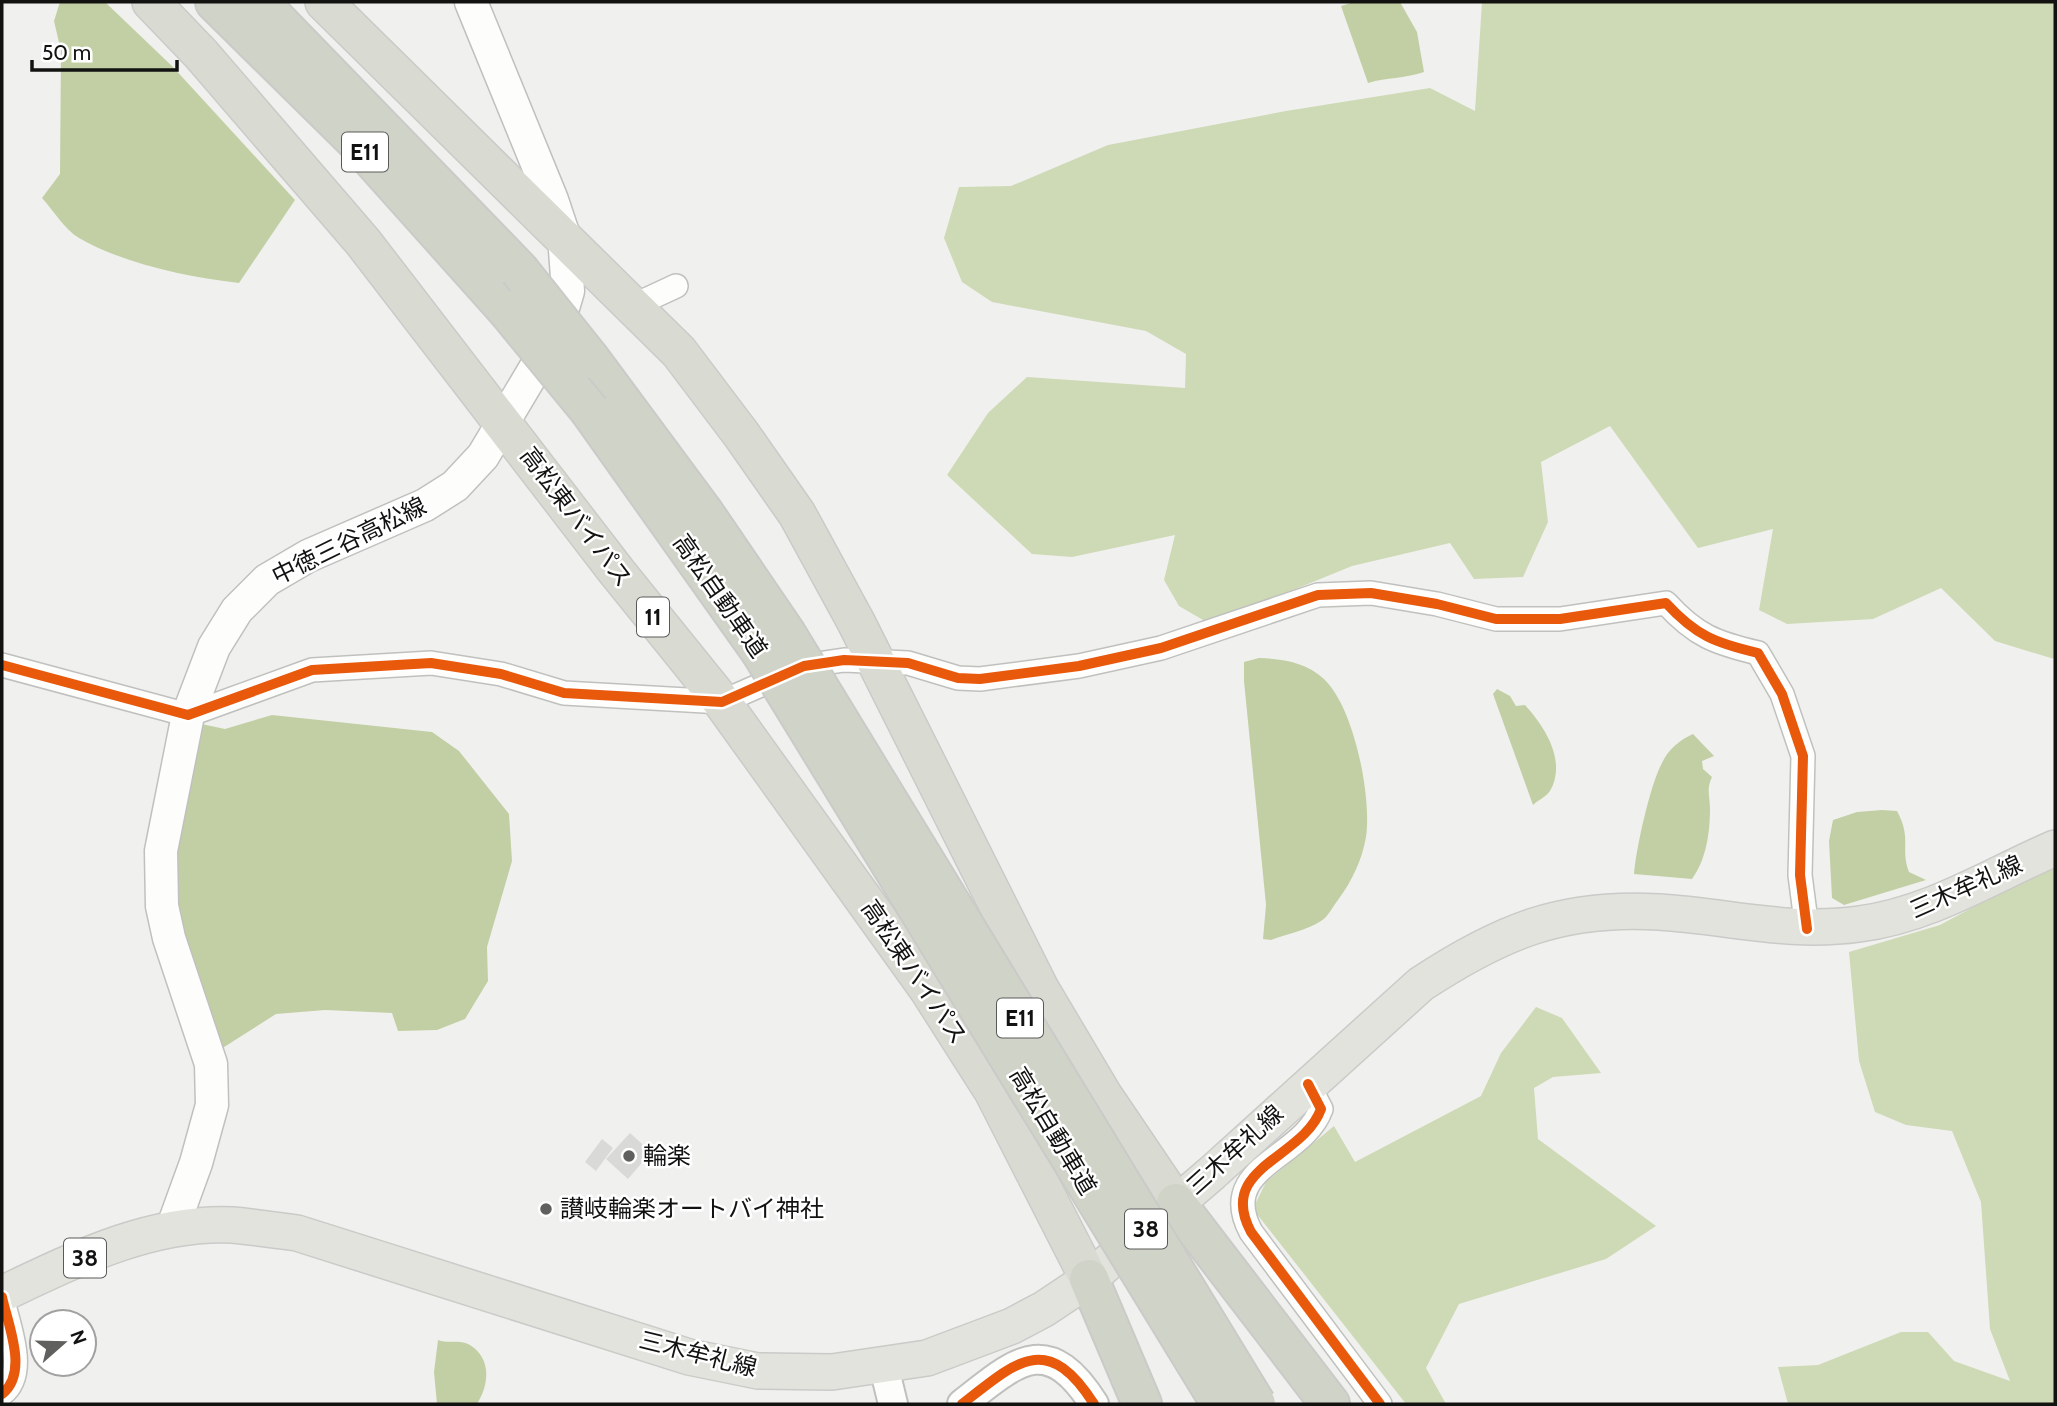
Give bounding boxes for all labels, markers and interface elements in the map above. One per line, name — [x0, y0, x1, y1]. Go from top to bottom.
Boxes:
scale bar — [32, 28, 177, 72]
text: 50 m — [42, 40, 91, 65]
road number: E11 — [342, 132, 388, 172]
street label: 高松東バイパス — [514, 441, 638, 592]
street label: 中徳三谷高松線 — [267, 491, 431, 590]
street label: 高松自動車道 — [667, 528, 774, 663]
road number: 11 — [637, 597, 669, 636]
street label: 三木牟礼線 — [1905, 849, 2027, 924]
street label: 高松東バイパス — [856, 894, 973, 1049]
road number: E11 — [997, 998, 1043, 1037]
street label: 高松自動車道 — [1004, 1062, 1103, 1200]
street label: 三木牟礼線 — [1180, 1099, 1289, 1201]
place label: 輪楽 — [643, 1141, 691, 1170]
marker: 輪楽 — [621, 1148, 637, 1164]
place label: 讃岐輪楽オートバイ神社 — [560, 1194, 824, 1223]
marker: 讃岐輪楽オートバイ神社 — [538, 1201, 554, 1217]
road number: 38 — [1125, 1210, 1167, 1248]
road number: 38 — [64, 1238, 106, 1278]
north arrow — [28, 1308, 98, 1378]
street label: 三木牟礼線 — [636, 1325, 760, 1382]
text: N — [65, 1327, 92, 1348]

